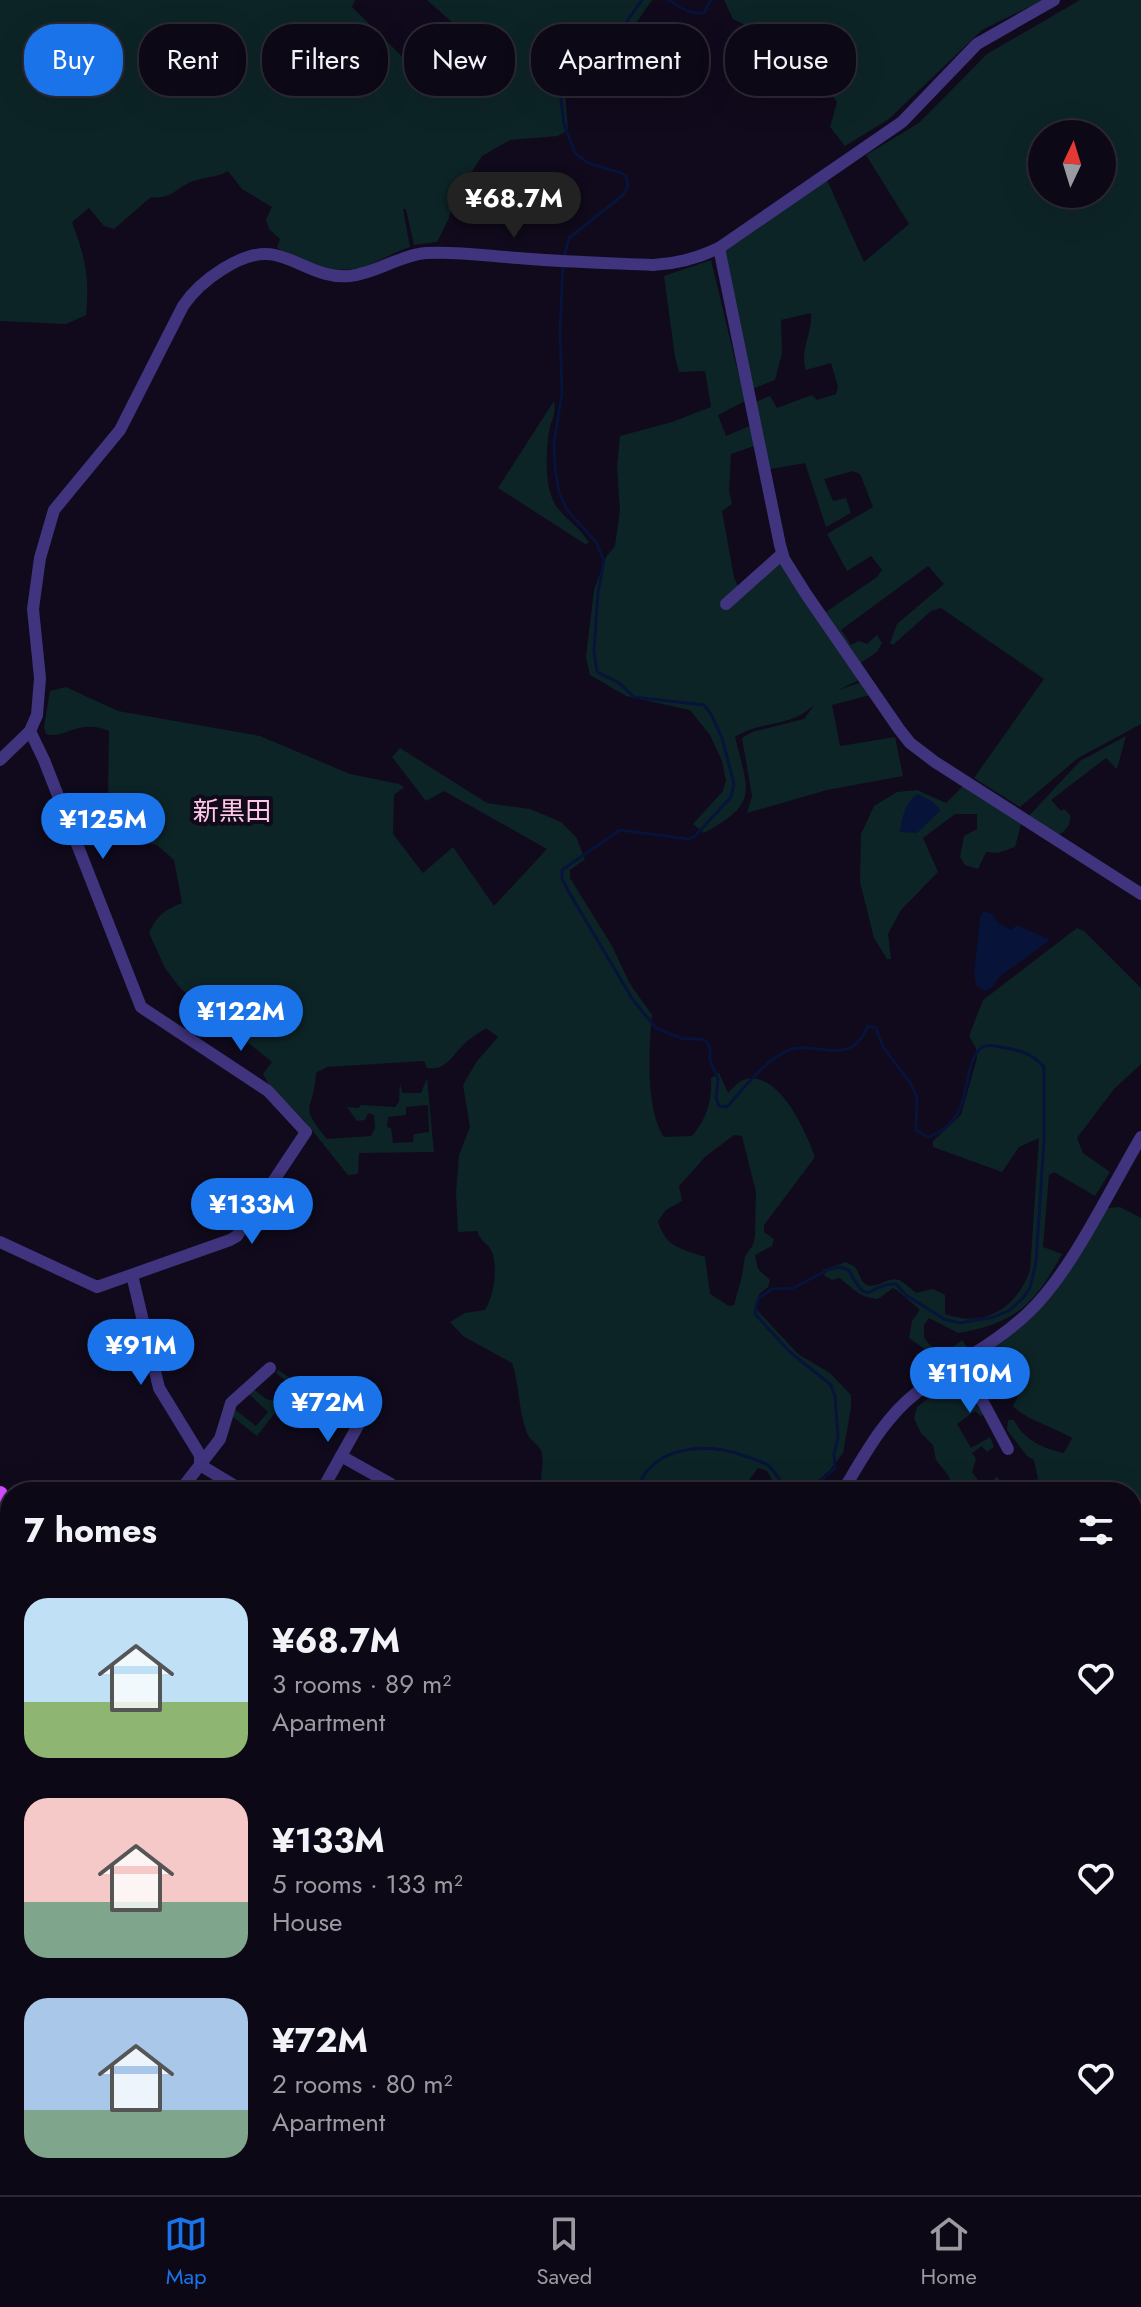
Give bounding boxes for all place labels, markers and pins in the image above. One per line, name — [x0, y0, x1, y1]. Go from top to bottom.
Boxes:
pin: ¥68.7M — [449, 172, 579, 240]
pin: ¥125M — [47, 793, 159, 861]
pin: ¥122M — [185, 985, 297, 1053]
pin: ¥133M — [196, 1178, 308, 1246]
pin: ¥91M — [94, 1319, 188, 1387]
pin: ¥110M — [914, 1347, 1026, 1415]
pin: ¥72M — [281, 1376, 375, 1444]

